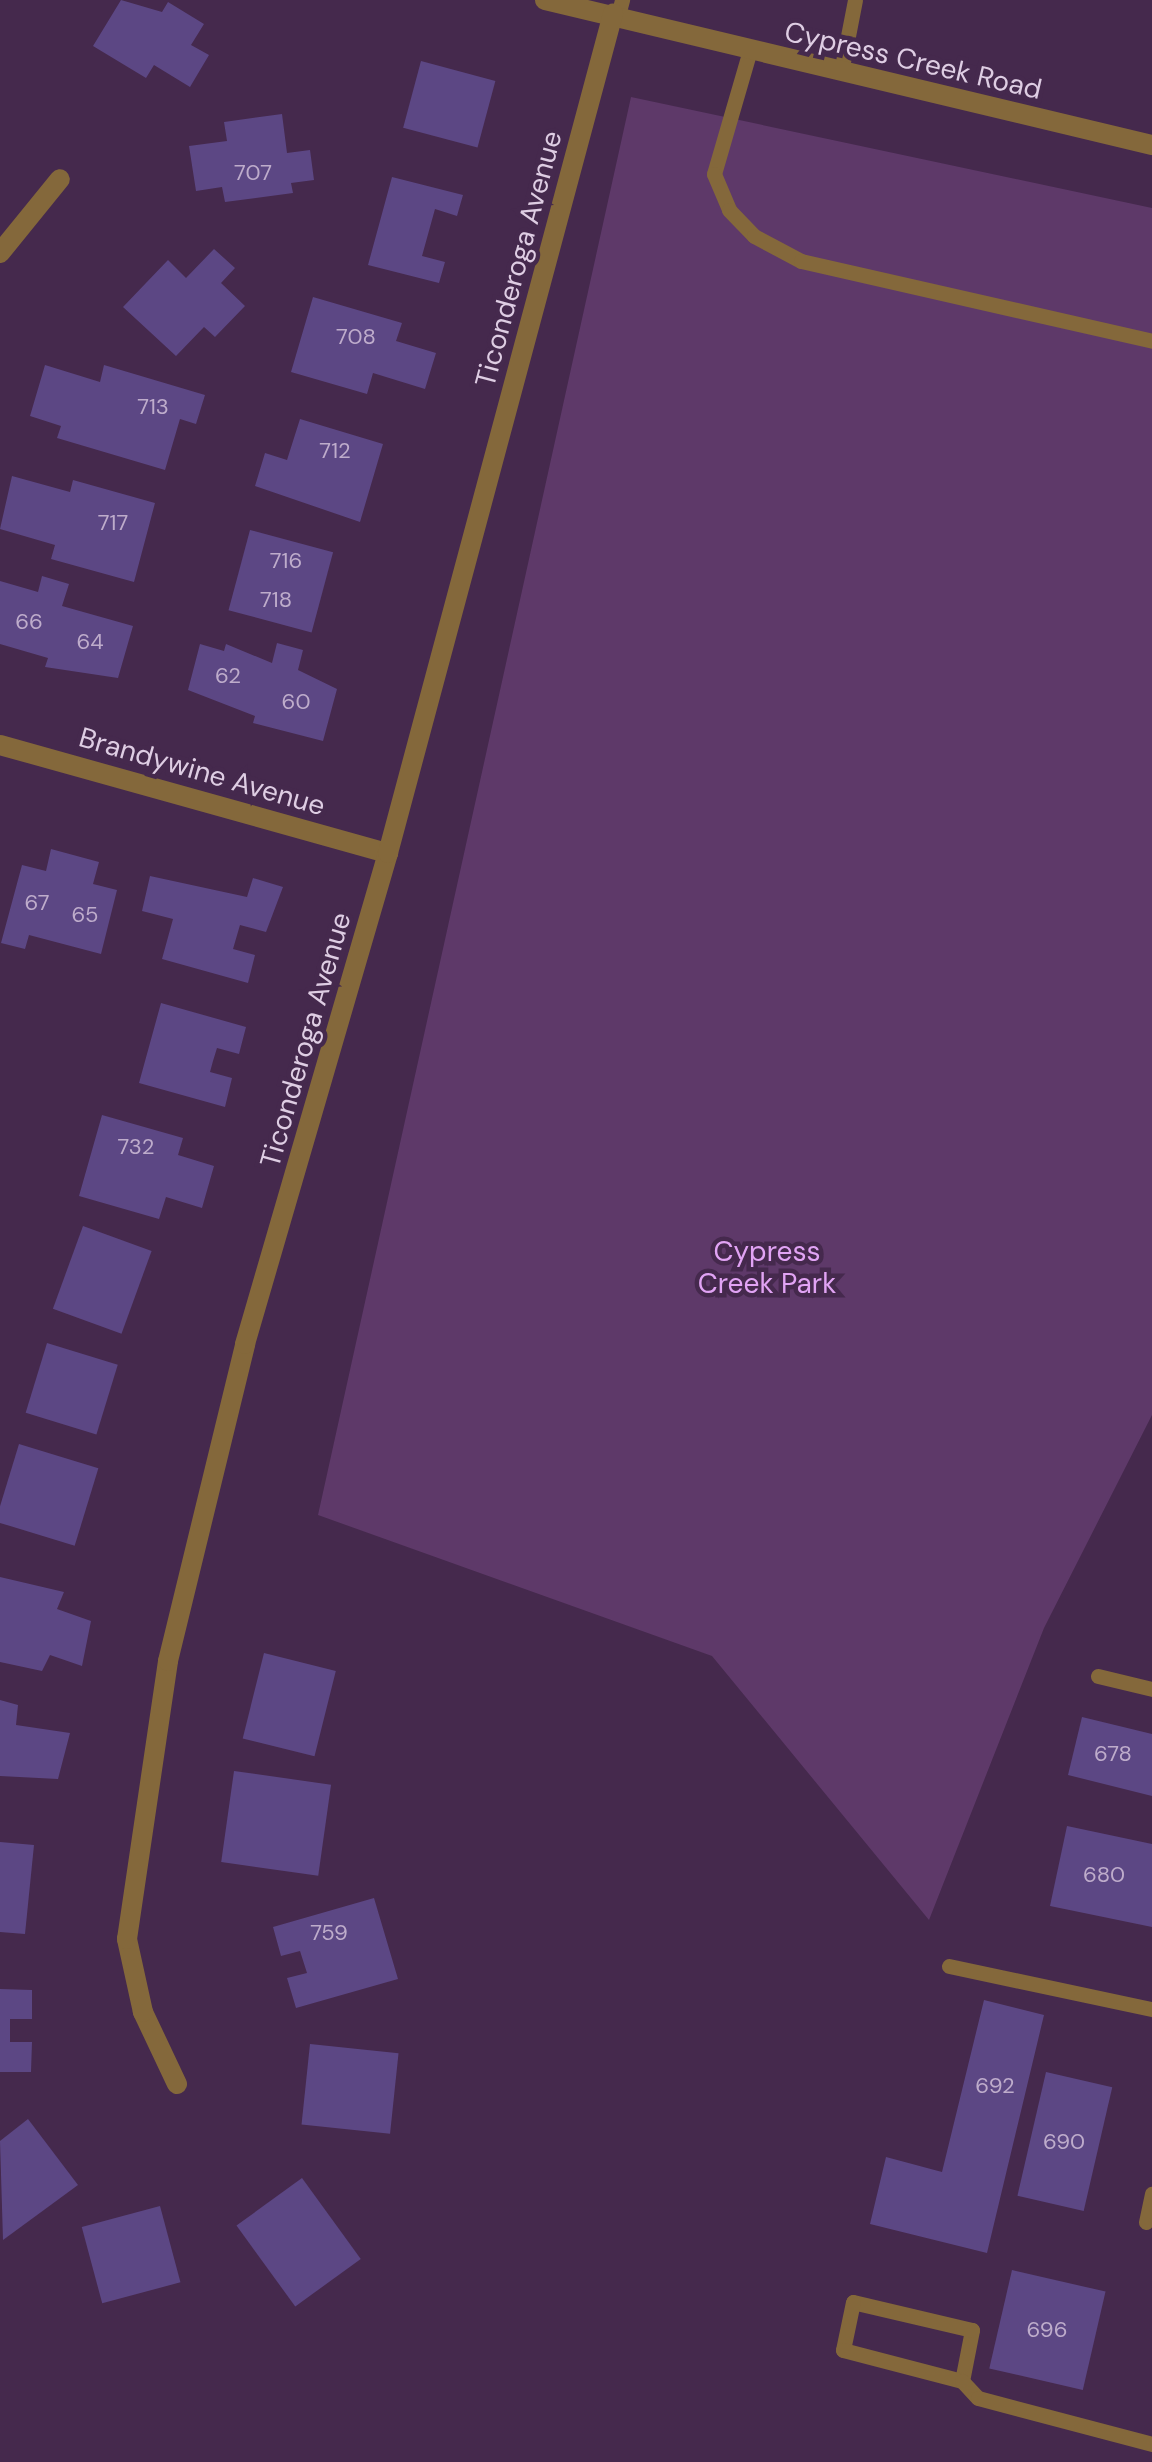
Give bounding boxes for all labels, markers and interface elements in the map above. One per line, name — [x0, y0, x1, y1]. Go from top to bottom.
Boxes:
street label: Cypress Creek Road — [781, 15, 1045, 107]
street label: Ticonderoga Avenue — [469, 127, 569, 391]
house number: 707 — [234, 160, 272, 186]
house number: 708 — [336, 324, 376, 350]
house number: 713 — [137, 394, 169, 420]
house number: 712 — [319, 438, 351, 464]
house number: 717 — [98, 510, 128, 536]
house number: 716 — [270, 548, 302, 574]
house number: 718 — [260, 587, 292, 613]
house number: 66 — [15, 609, 43, 635]
house number: 64 — [76, 629, 104, 655]
house number: 62 — [215, 663, 241, 689]
house number: 60 — [282, 689, 310, 715]
street label: Brandywine Avenue — [75, 721, 329, 823]
house number: 67 — [25, 890, 49, 916]
house number: 65 — [72, 902, 98, 928]
street label: Ticonderoga Avenue — [253, 909, 359, 1171]
house number: 732 — [118, 1134, 154, 1160]
park label: Cypress Creek Park — [698, 1235, 836, 1301]
house number: 678 — [1094, 1741, 1132, 1767]
house number: 680 — [1083, 1862, 1125, 1888]
house number: 759 — [310, 1920, 348, 1946]
house number: 692 — [975, 2073, 1015, 2099]
house number: 690 — [1043, 2129, 1085, 2155]
house number: 696 — [1026, 2317, 1068, 2343]

